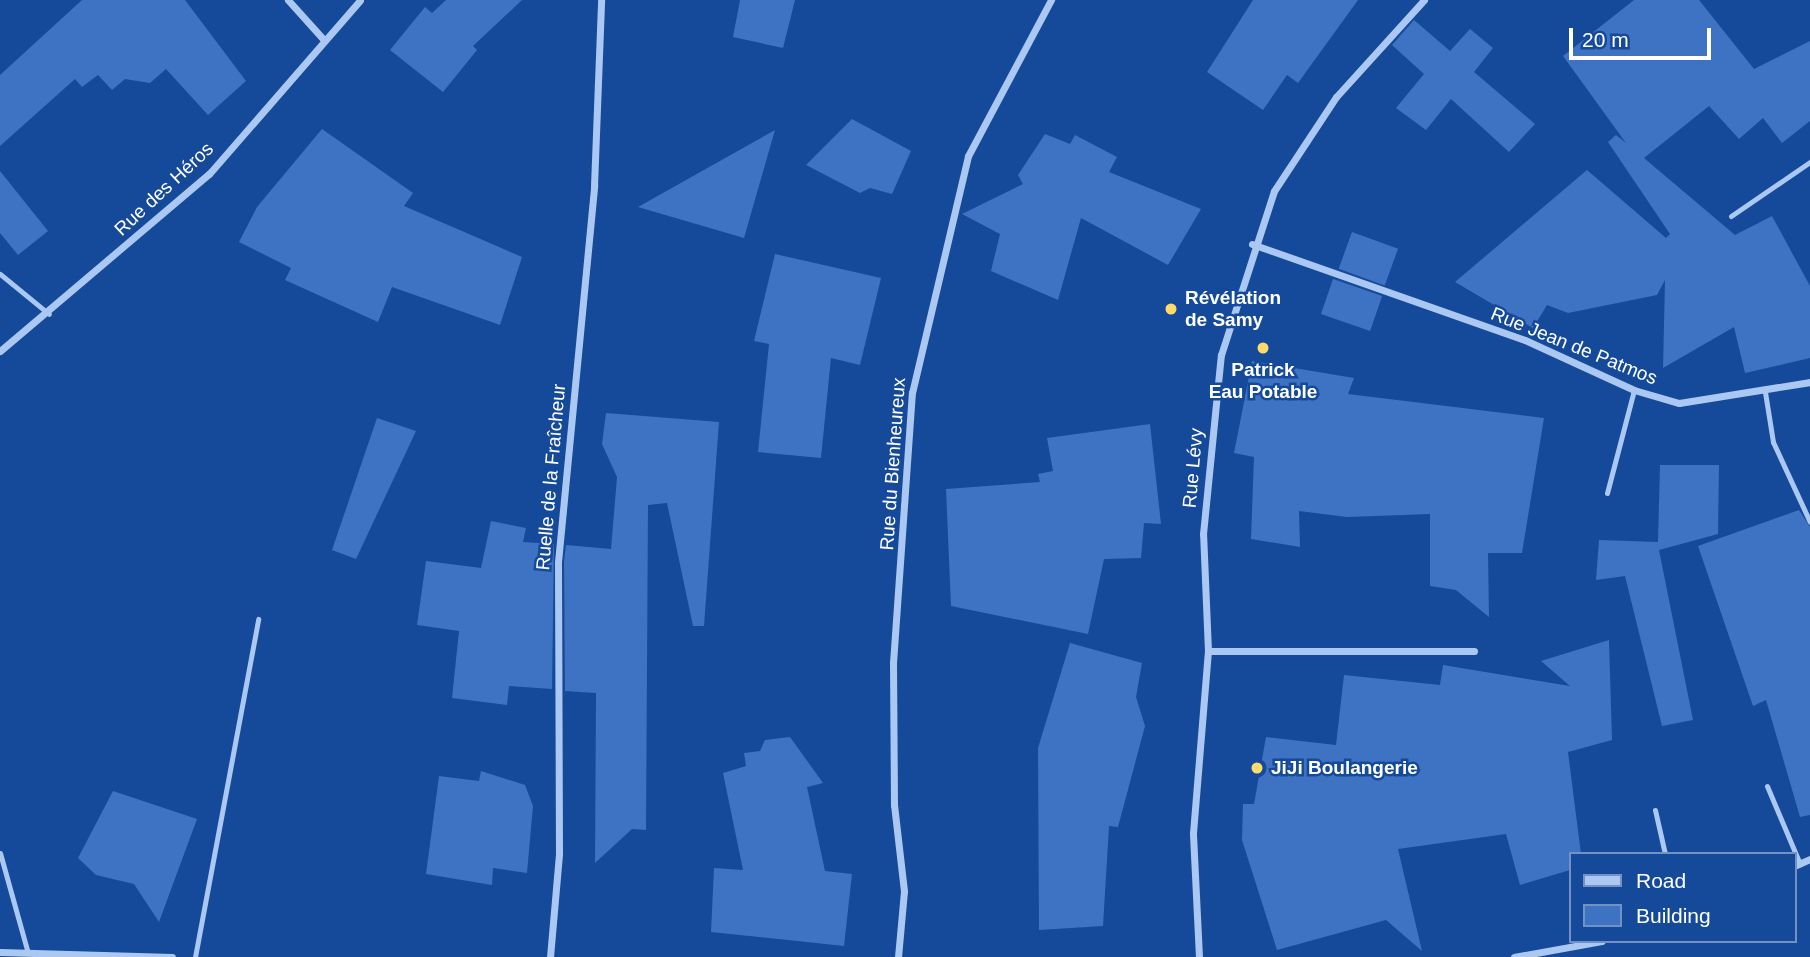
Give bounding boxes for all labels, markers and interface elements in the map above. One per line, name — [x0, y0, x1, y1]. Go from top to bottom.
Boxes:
scale bar — [1572, 14, 1714, 58]
text: 20 m — [1582, 28, 1629, 51]
street label: Rue des Héros — [110, 137, 218, 241]
place label: Révélation de Samy — [1185, 287, 1281, 331]
marker: Révélation de Samy — [1163, 301, 1179, 317]
street label: Rue Jean de Patmos — [1487, 302, 1661, 390]
marker: Patrick Eau Potable — [1255, 340, 1271, 356]
place label: Patrick Eau Potable — [1209, 359, 1317, 403]
street label: Rue du Bienheureux — [876, 377, 910, 551]
street label: Ruelle de la Fraîcheur — [531, 383, 571, 571]
street label: Rue Lévy — [1178, 427, 1208, 509]
place label: JiJi Boulangerie — [1271, 757, 1418, 779]
marker: JiJi Boulangerie — [1249, 760, 1265, 776]
legend — [1568, 852, 1796, 943]
text: Road — [1636, 869, 1686, 892]
text: Building — [1636, 904, 1711, 927]

